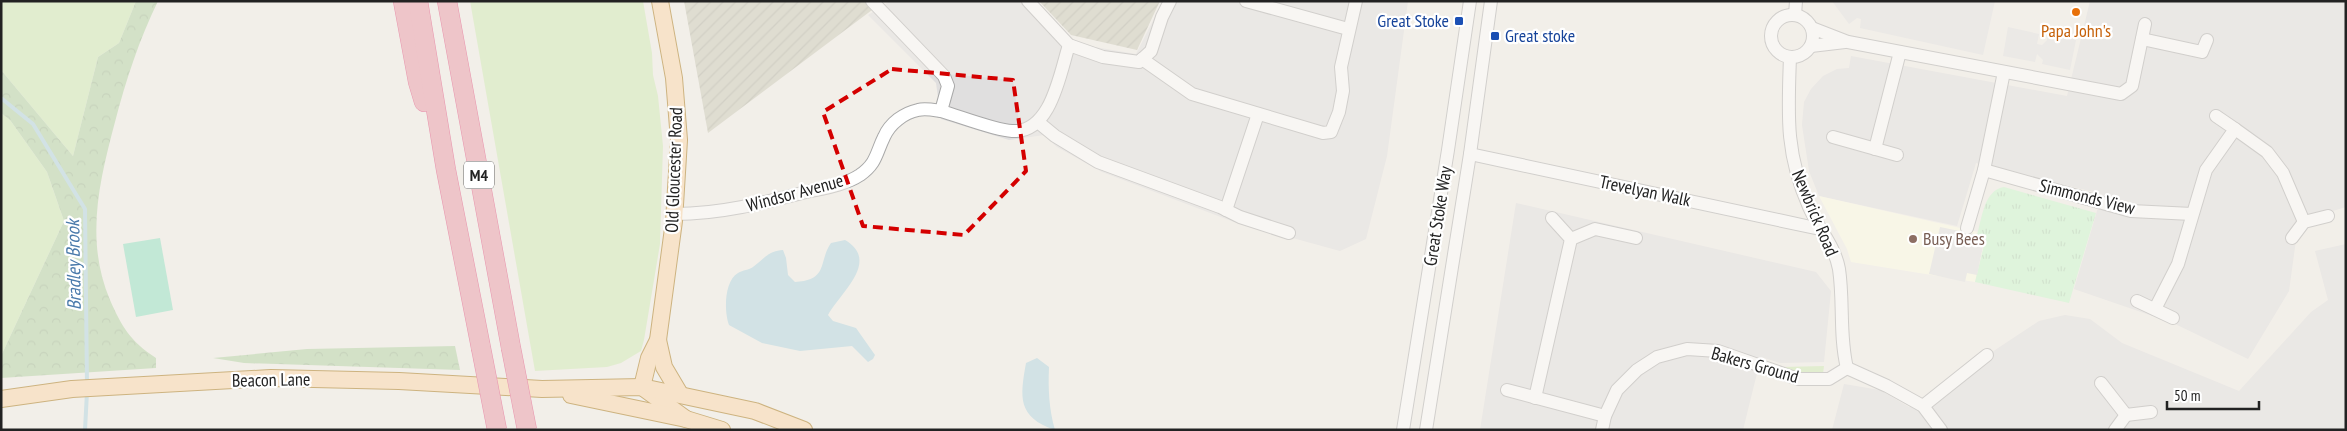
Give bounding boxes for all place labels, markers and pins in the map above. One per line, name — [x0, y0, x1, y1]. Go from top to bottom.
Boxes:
marker: Papa John's — [2070, 6, 2082, 18]
place label: Great Stoke — [1377, 9, 1449, 32]
marker: Great Stoke — [1453, 15, 1465, 27]
place label: Papa John's — [2041, 19, 2111, 42]
place label: Great stoke — [1505, 24, 1575, 47]
marker: Great stoke — [1489, 30, 1501, 42]
place label: Busy Bees — [1923, 227, 1985, 250]
marker: Busy Bees — [1907, 233, 1919, 245]

